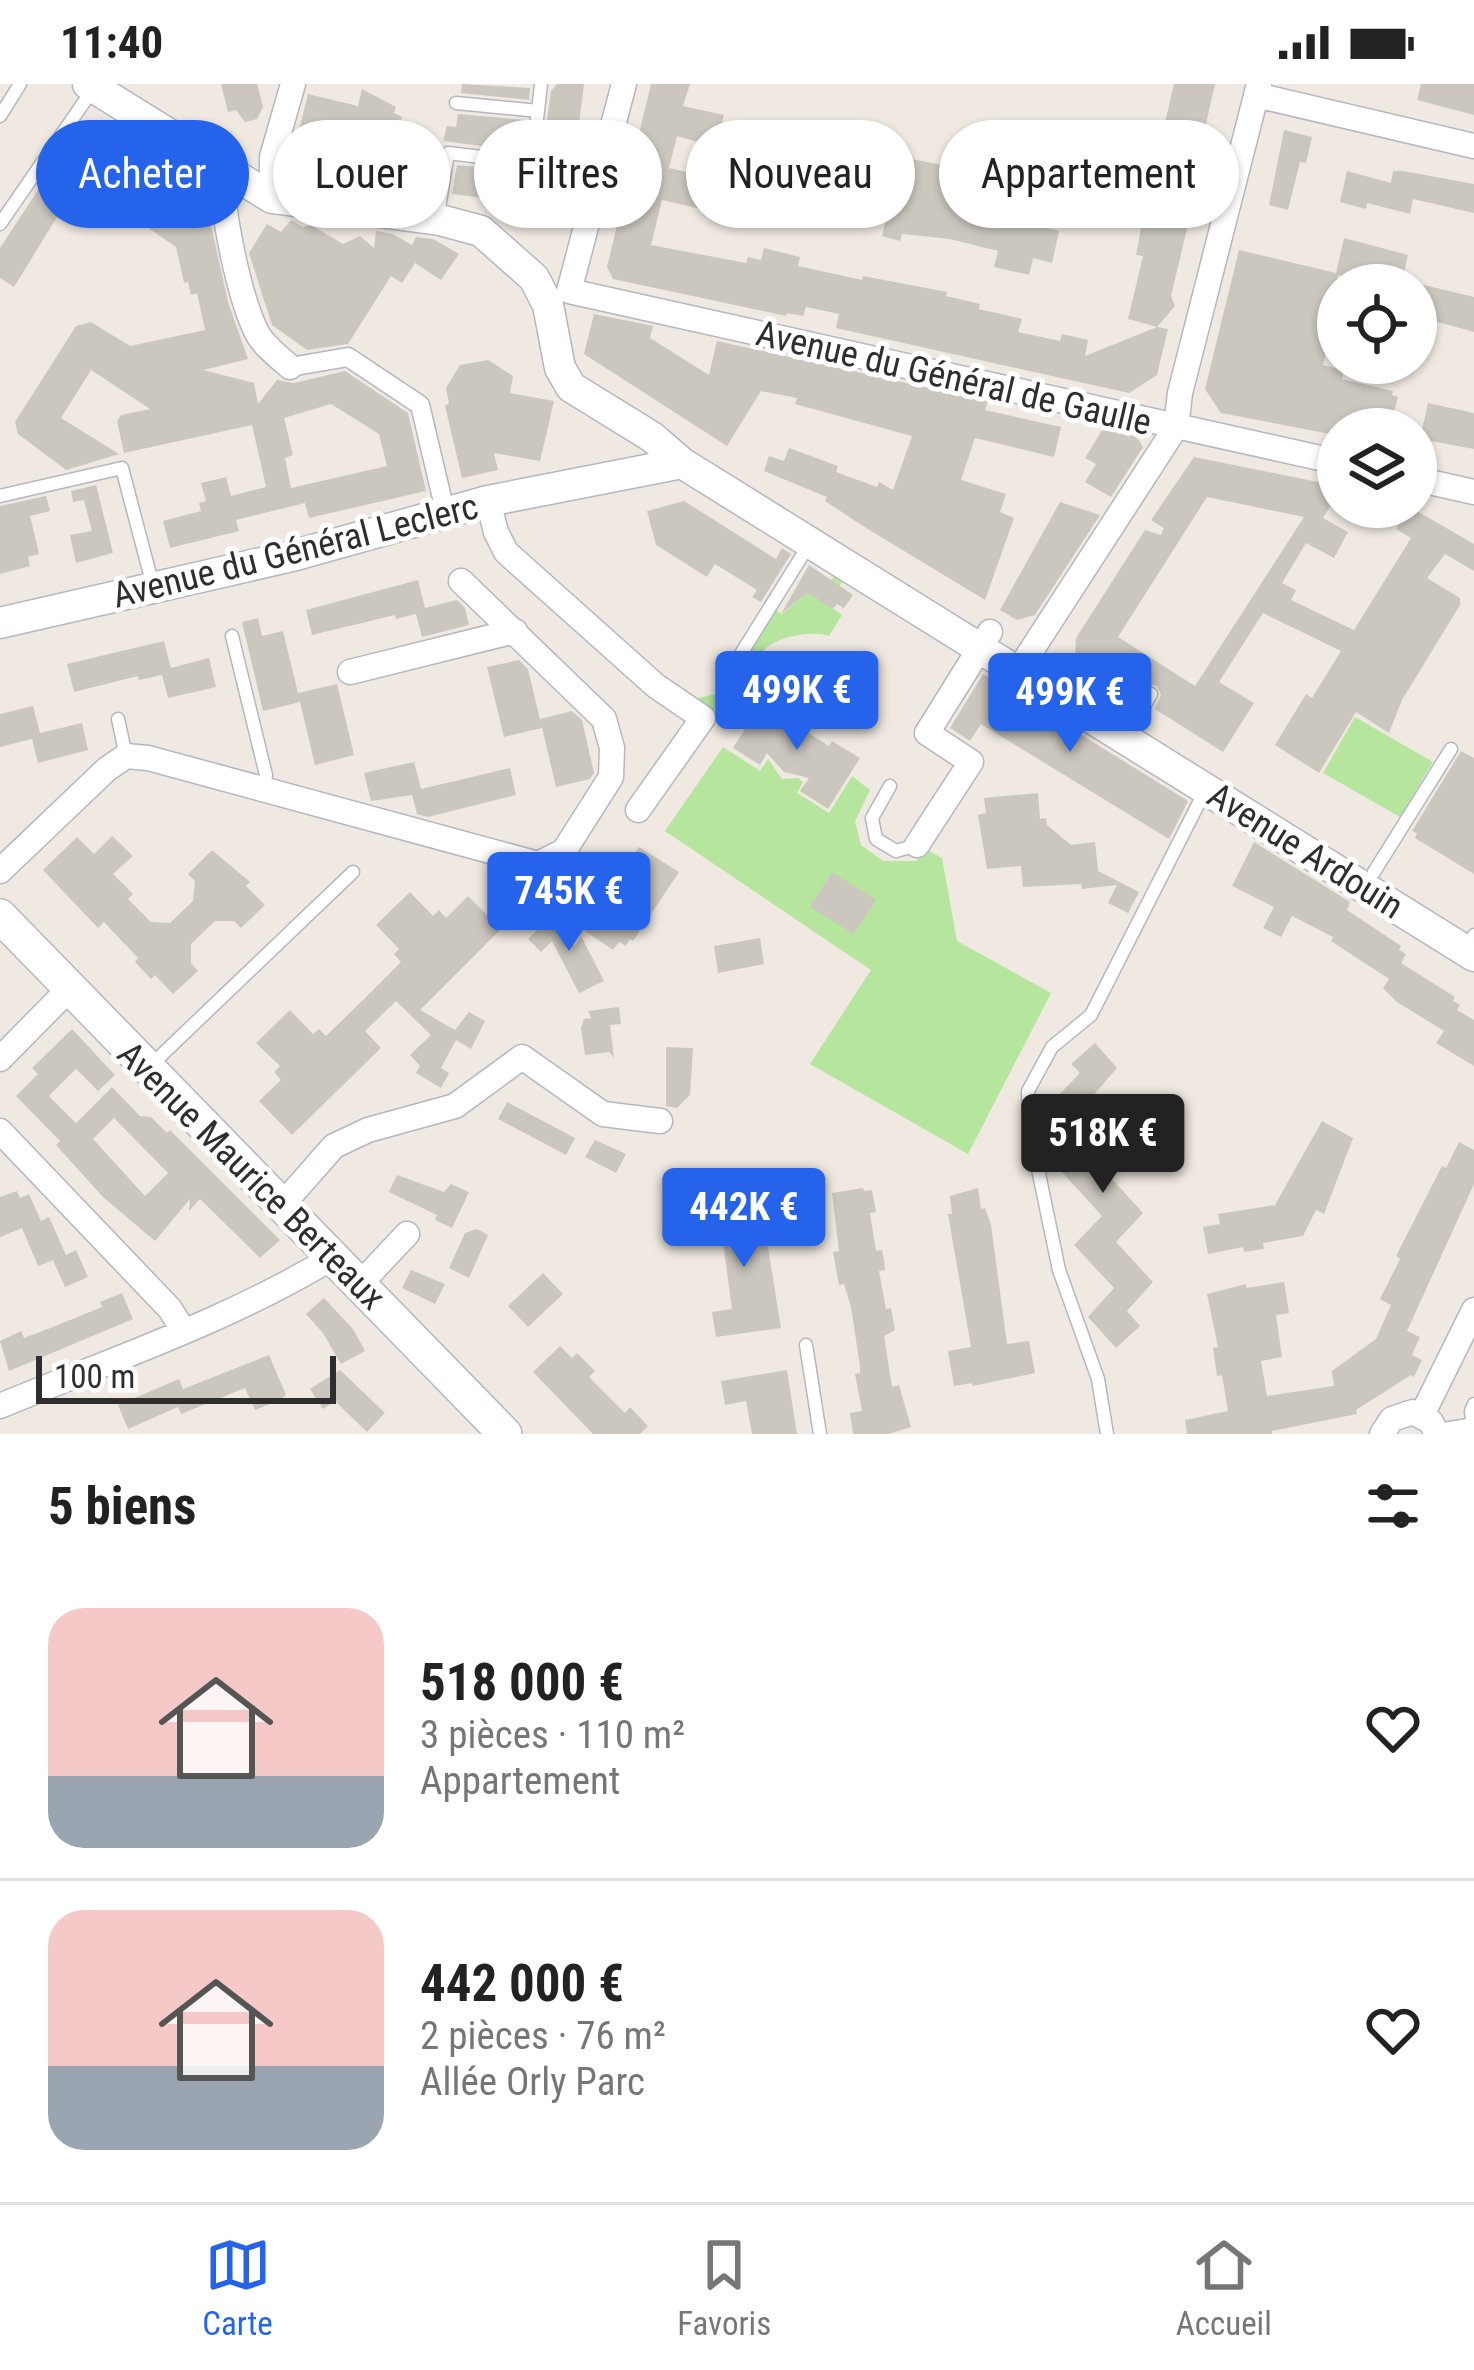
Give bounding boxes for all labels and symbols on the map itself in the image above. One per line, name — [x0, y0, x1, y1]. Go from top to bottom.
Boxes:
street label: Avenue du Général de Gaulle — [752, 312, 1155, 444]
street label: Avenue du Général Leclerc — [108, 485, 482, 617]
pin: 499K € — [699, 651, 895, 753]
pin: 499K € — [972, 653, 1168, 755]
street label: Avenue Ardouin — [1200, 774, 1411, 928]
pin: 745K € — [471, 852, 667, 954]
street label: Avenue Maurice Berteaux — [109, 1033, 394, 1318]
pin: 518K € — [1005, 1094, 1201, 1196]
pin: 442K € — [646, 1168, 842, 1270]
scale bar — [36, 1350, 336, 1403]

